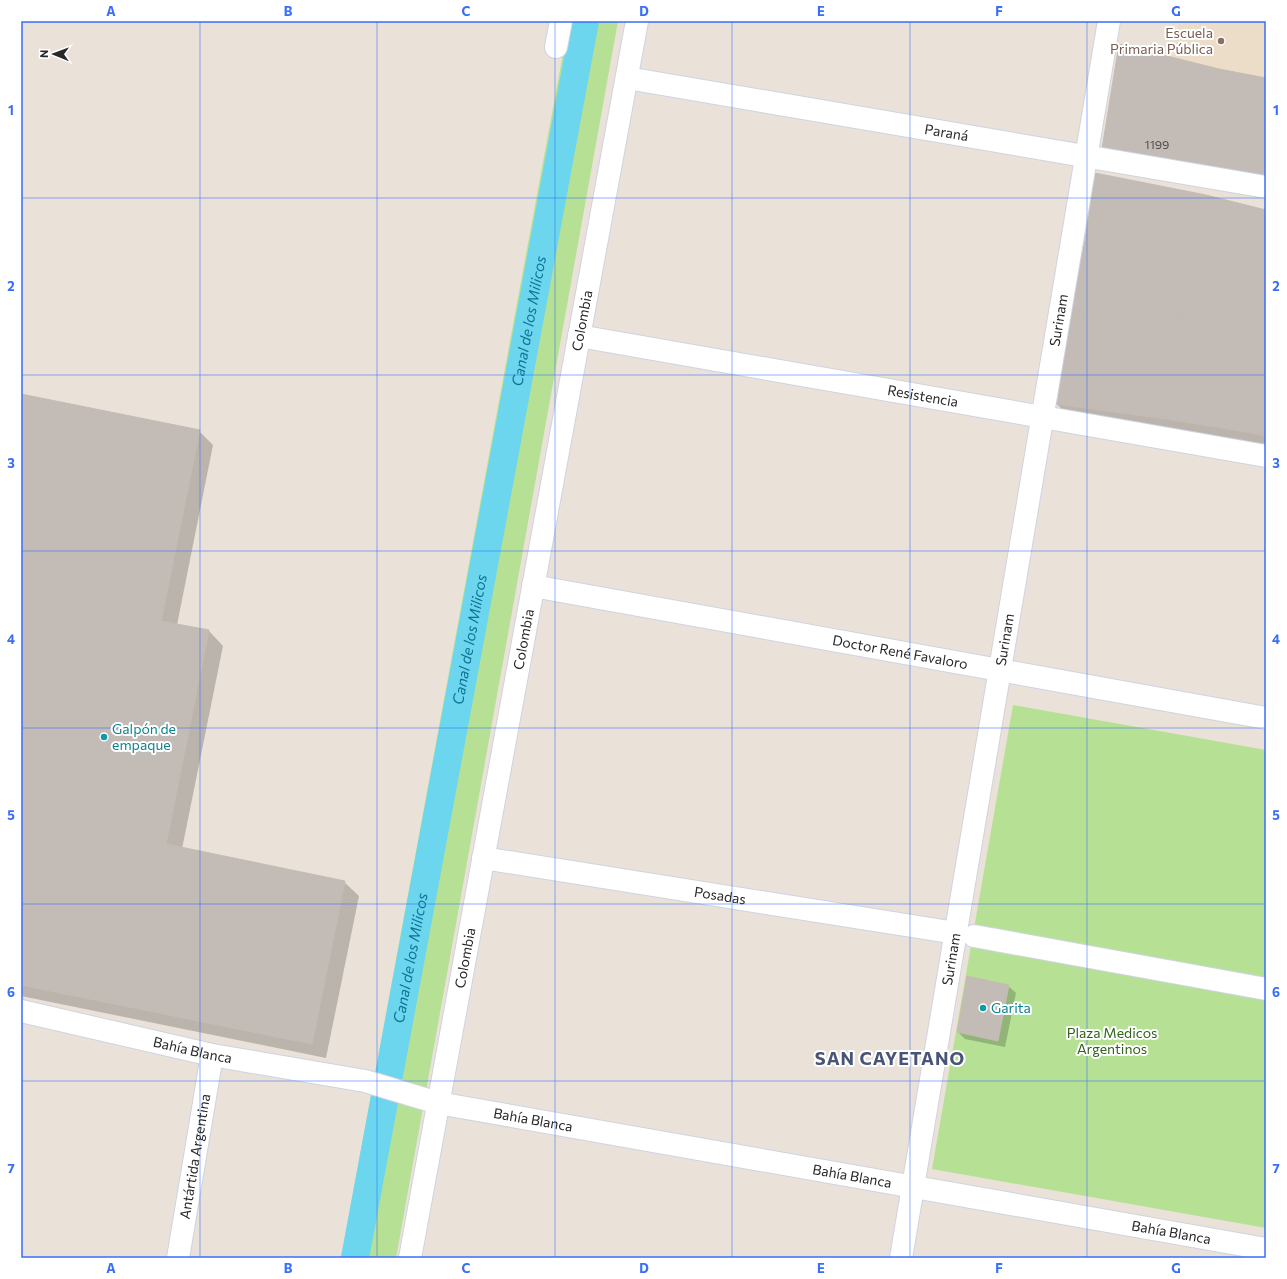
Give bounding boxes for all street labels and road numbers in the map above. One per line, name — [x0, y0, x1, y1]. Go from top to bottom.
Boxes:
street label: Paraná — [923, 120, 970, 144]
street label: Colombia — [568, 289, 595, 352]
street label: Surinam — [1045, 293, 1071, 348]
street label: Resistencia — [886, 381, 960, 410]
street label: Colombia — [509, 608, 537, 671]
street label: Surinam — [992, 612, 1017, 667]
street label: Doctor René Favaloro — [831, 631, 969, 672]
street label: Posadas — [693, 883, 747, 908]
street label: Colombia — [451, 926, 478, 990]
street label: Surinam — [938, 932, 964, 987]
street label: Bahía Blanca — [152, 1033, 233, 1066]
street label: Antártida Argentina — [176, 1092, 213, 1220]
street label: Bahía Blanca — [492, 1104, 574, 1135]
street label: Bahía Blanca — [811, 1160, 893, 1191]
street label: Bahía Blanca — [1130, 1216, 1212, 1247]

